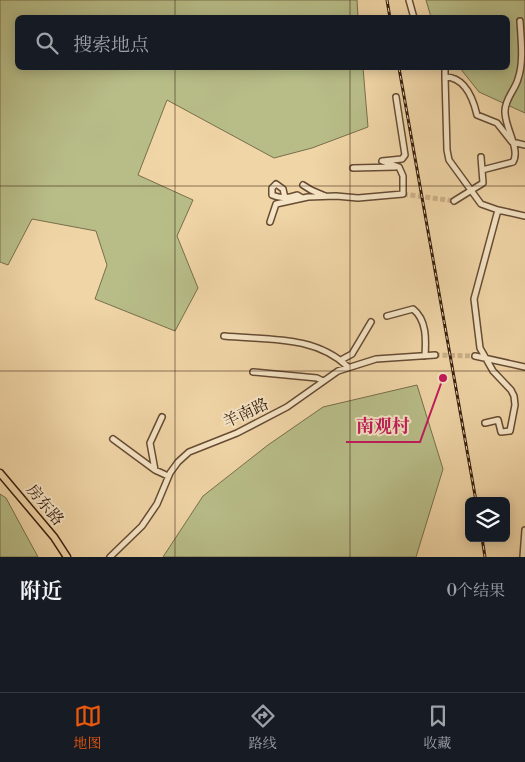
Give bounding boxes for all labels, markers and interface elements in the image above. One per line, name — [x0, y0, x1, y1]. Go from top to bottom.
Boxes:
search box — [15, 15, 510, 70]
icon: search — [33, 29, 61, 57]
text: 搜索地点 — [73, 33, 149, 57]
street label: 羊南路 — [220, 394, 272, 432]
callout: 南观村 — [346, 409, 420, 442]
text: 南观村 — [356, 415, 410, 438]
street label: 房东路 — [22, 480, 68, 530]
map controls — [465, 497, 510, 542]
button: layers — [465, 497, 510, 542]
text: 附近 — [20, 579, 62, 605]
text: 0个结果 — [446, 581, 505, 601]
tab: 地图 — [74, 702, 102, 753]
tab: 路线 — [249, 702, 277, 753]
tab: 收藏 — [424, 702, 452, 753]

